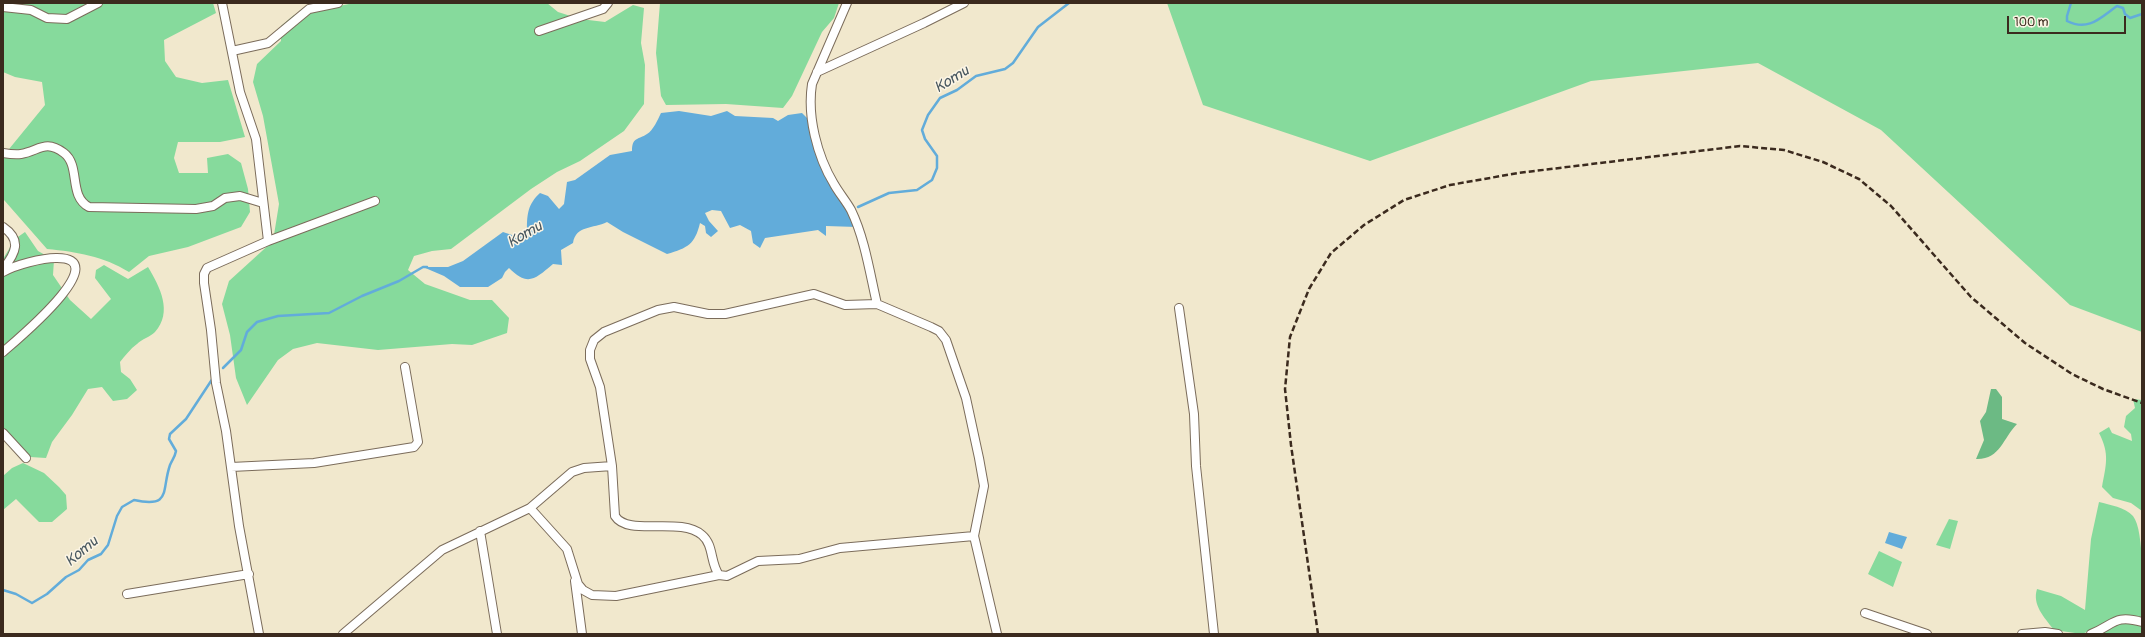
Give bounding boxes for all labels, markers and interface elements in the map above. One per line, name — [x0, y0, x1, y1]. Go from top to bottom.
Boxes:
scale bar — [2009, 8, 2128, 34]
text: 100 m — [2014, 15, 2048, 30]
water label: Komu — [931, 62, 973, 98]
water label: Komu — [504, 218, 546, 252]
water label: Komu — [62, 533, 102, 571]

